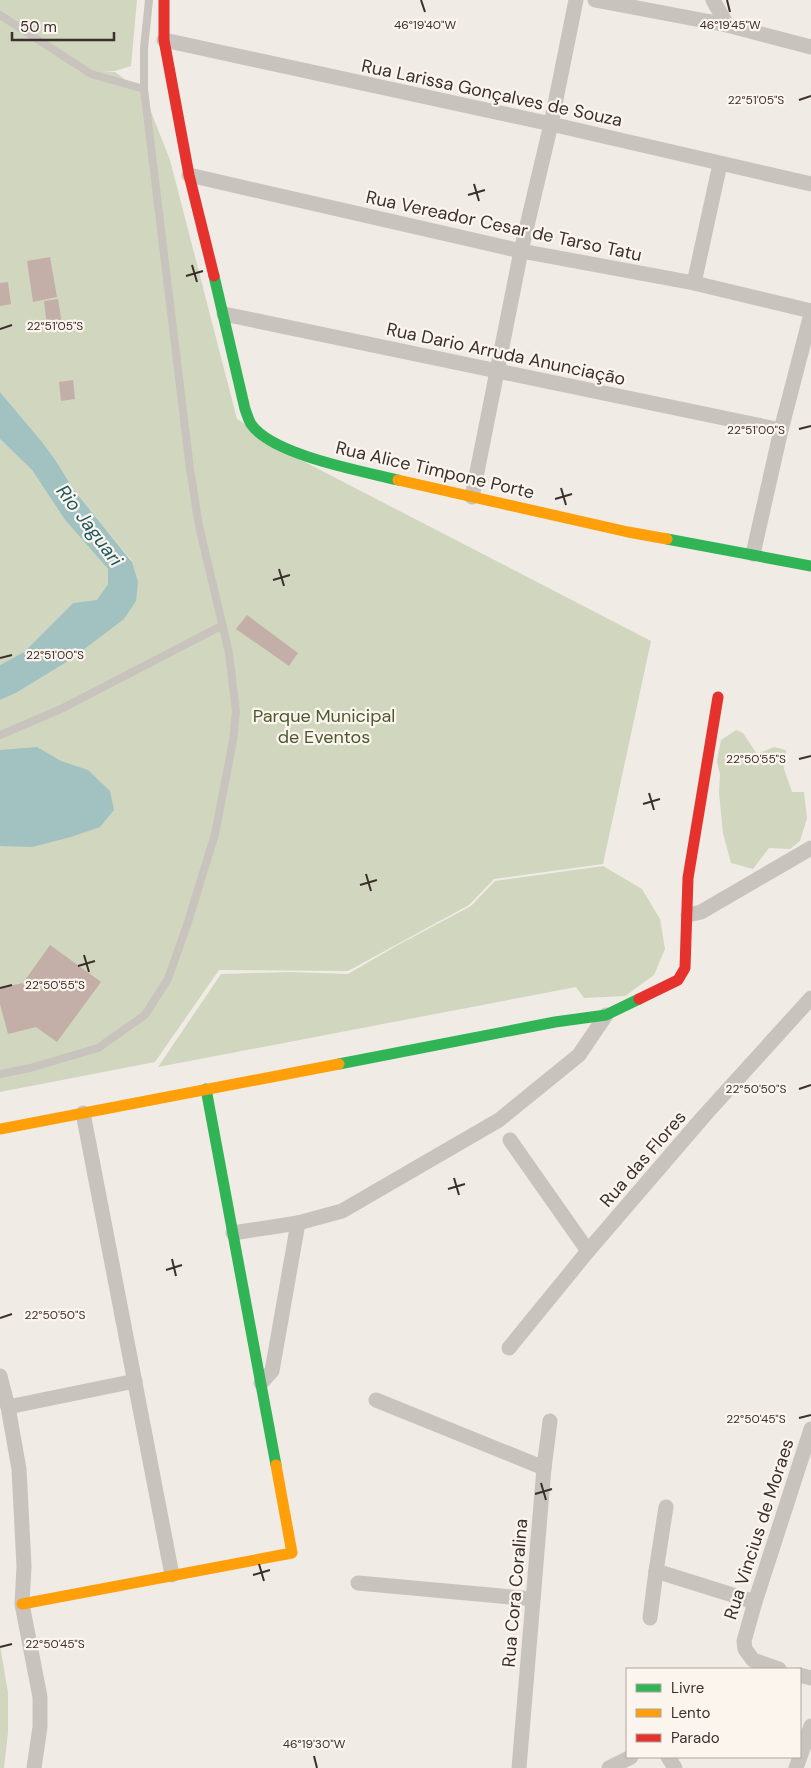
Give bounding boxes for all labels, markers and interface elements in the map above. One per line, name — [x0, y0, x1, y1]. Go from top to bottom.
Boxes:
scale bar — [12, 10, 115, 42]
text: 50 m — [20, 17, 57, 37]
text: 46°19'40"W — [394, 17, 456, 33]
text: 46°19'45"W — [700, 17, 761, 33]
street label: Rua Larissa Gonçalves de Souza — [359, 54, 625, 132]
text: 22°51'05"S — [728, 92, 784, 108]
street label: Rua Vereador Cesar de Tarso Tatu — [364, 185, 644, 267]
street label: Rua Dario Arruda Anunciação — [384, 317, 628, 391]
text: 22°51'05"S — [27, 318, 83, 334]
text: 22°51'00"S — [727, 422, 785, 438]
street label: Rua Alice Timpone Porte — [333, 435, 537, 505]
water label: Rio Jaguari — [51, 479, 129, 571]
text: 22°51'00"S — [26, 647, 84, 663]
park label: Parque Municipal de Eventos — [253, 704, 395, 749]
text: 22°50'55"S — [726, 751, 786, 767]
text: 22°50'55"S — [25, 977, 85, 993]
text: 22°50'50"S — [726, 1081, 787, 1097]
street label: Rua das Flores — [594, 1106, 692, 1212]
text: 22°50'50"S — [25, 1307, 86, 1323]
text: 22°50'45"S — [726, 1411, 786, 1427]
street label: Rua Vincius de Moraes — [718, 1435, 800, 1623]
street label: Rua Cora Coralina — [497, 1518, 533, 1668]
text: 22°50'45"S — [25, 1636, 85, 1652]
legend — [626, 1668, 801, 1758]
text: Livre — [671, 1678, 704, 1698]
text: Lento — [671, 1703, 710, 1723]
text: Parado — [671, 1728, 720, 1748]
text: 46°19'30"W — [283, 1736, 346, 1752]

